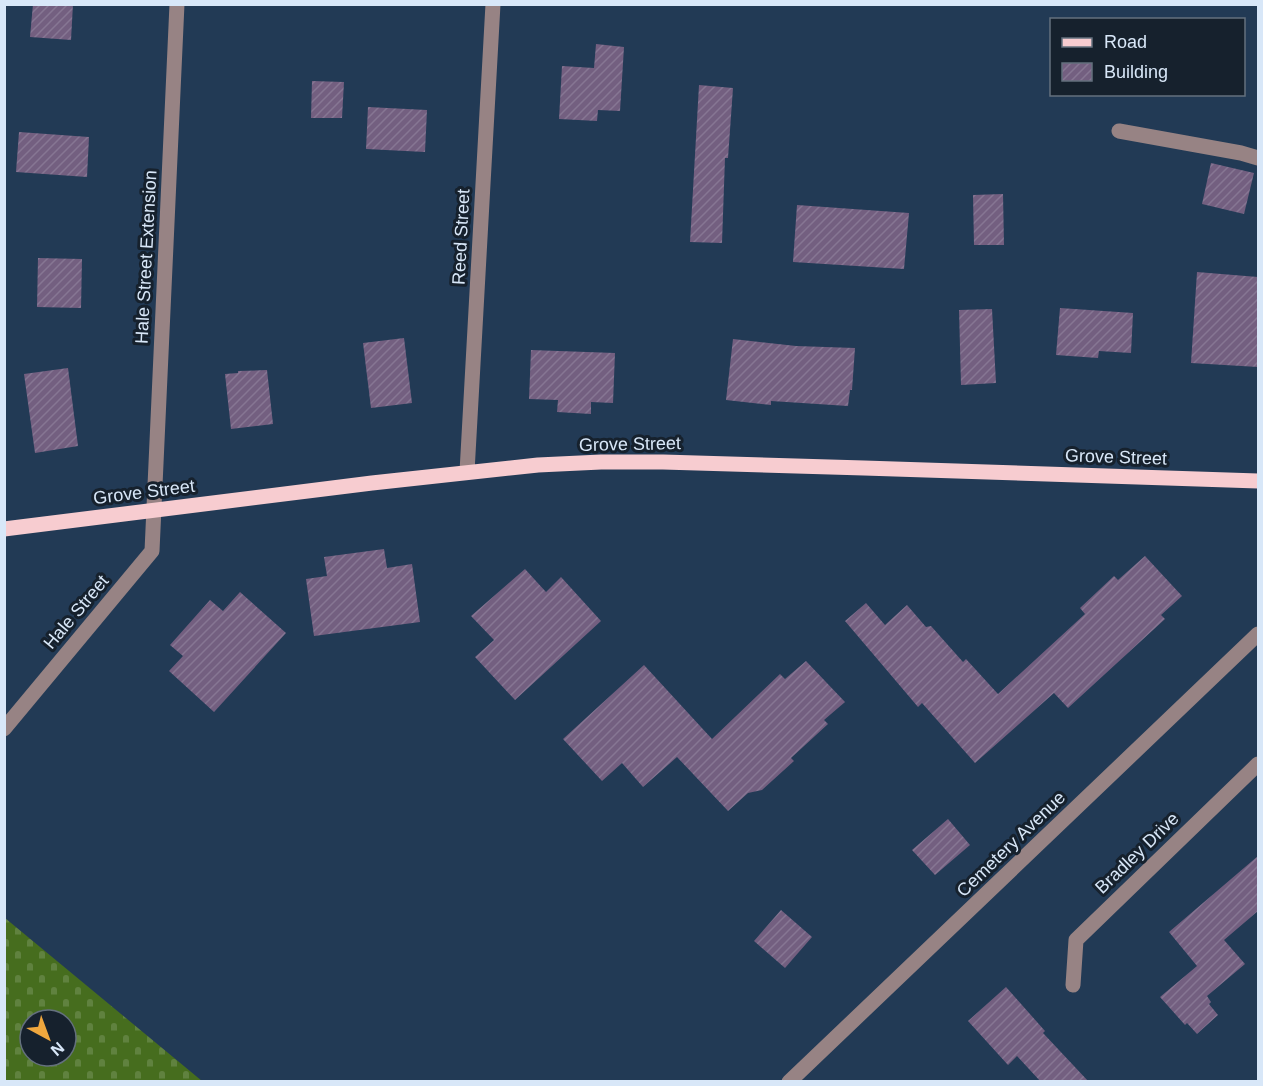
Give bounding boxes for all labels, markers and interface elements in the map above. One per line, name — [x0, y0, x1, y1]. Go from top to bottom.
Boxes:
legend — [1050, 18, 1245, 96]
text: Road — [1104, 32, 1147, 52]
text: Building — [1104, 62, 1168, 82]
street label: Hale Street Extension — [131, 170, 161, 344]
street label: Reed Street — [448, 189, 474, 285]
street label: Grove Street — [579, 433, 681, 455]
street label: Grove Street — [1065, 445, 1167, 469]
street label: Grove Street — [92, 476, 196, 508]
street label: Hale Street — [39, 571, 113, 653]
street label: Cemetery Avenue — [953, 787, 1069, 901]
street label: Bradley Drive — [1091, 808, 1183, 898]
north arrow — [18, 1008, 78, 1068]
text: N — [48, 1039, 67, 1059]

